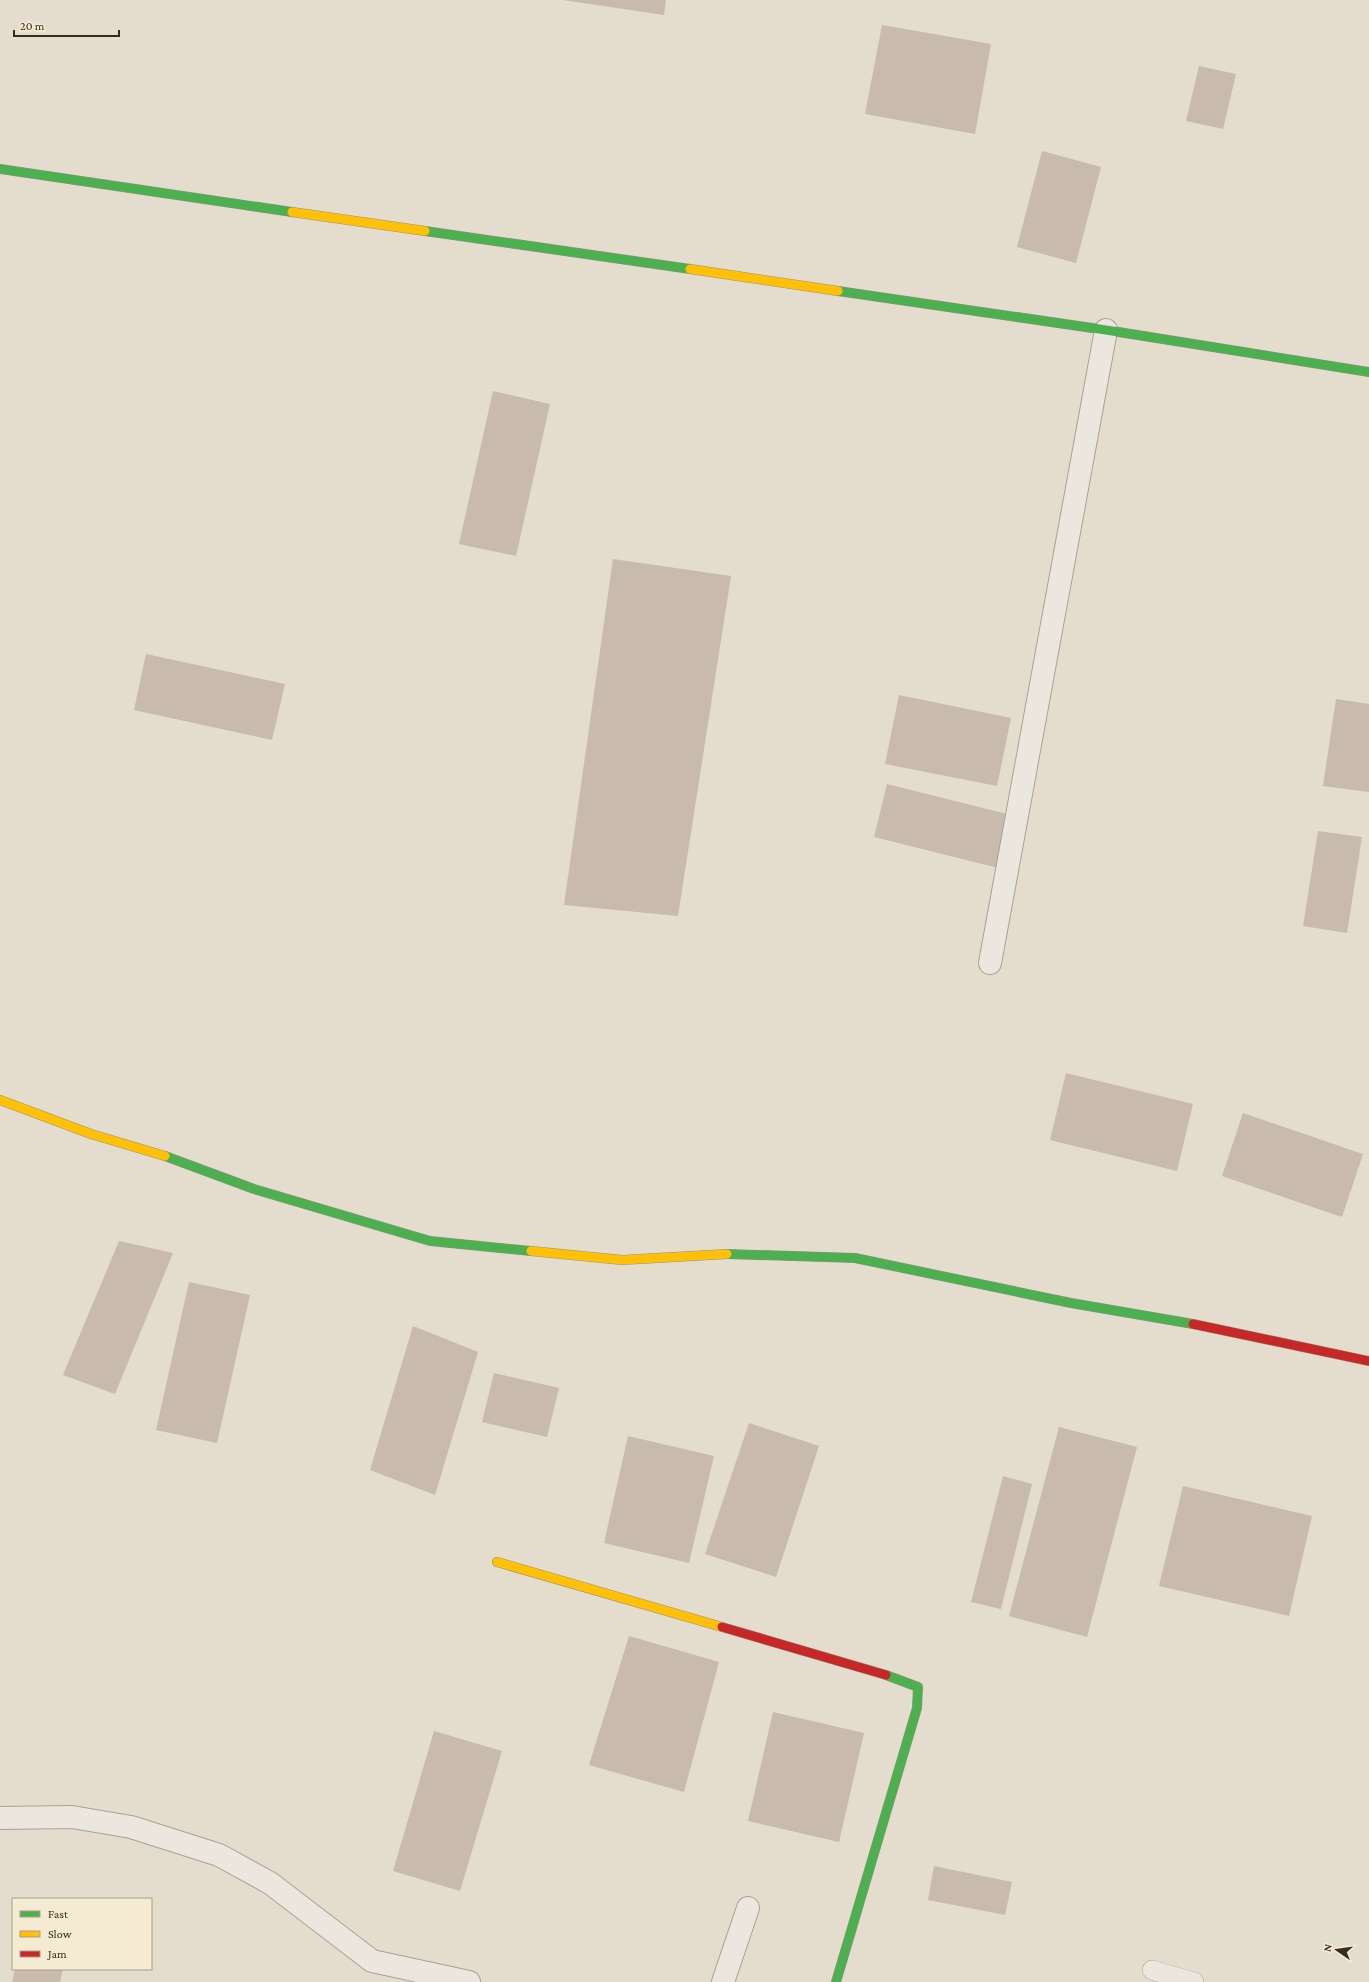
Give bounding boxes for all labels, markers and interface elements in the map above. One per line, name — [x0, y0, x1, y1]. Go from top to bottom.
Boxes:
scale bar — [14, 12, 119, 38]
text: 20 m — [20, 19, 45, 33]
legend — [12, 1898, 152, 1970]
text: Fast — [48, 1907, 69, 1921]
text: Slow — [48, 1927, 72, 1941]
north arrow — [1317, 1930, 1357, 1970]
text: N — [1321, 1942, 1334, 1953]
text: Jam — [47, 1947, 67, 1961]

